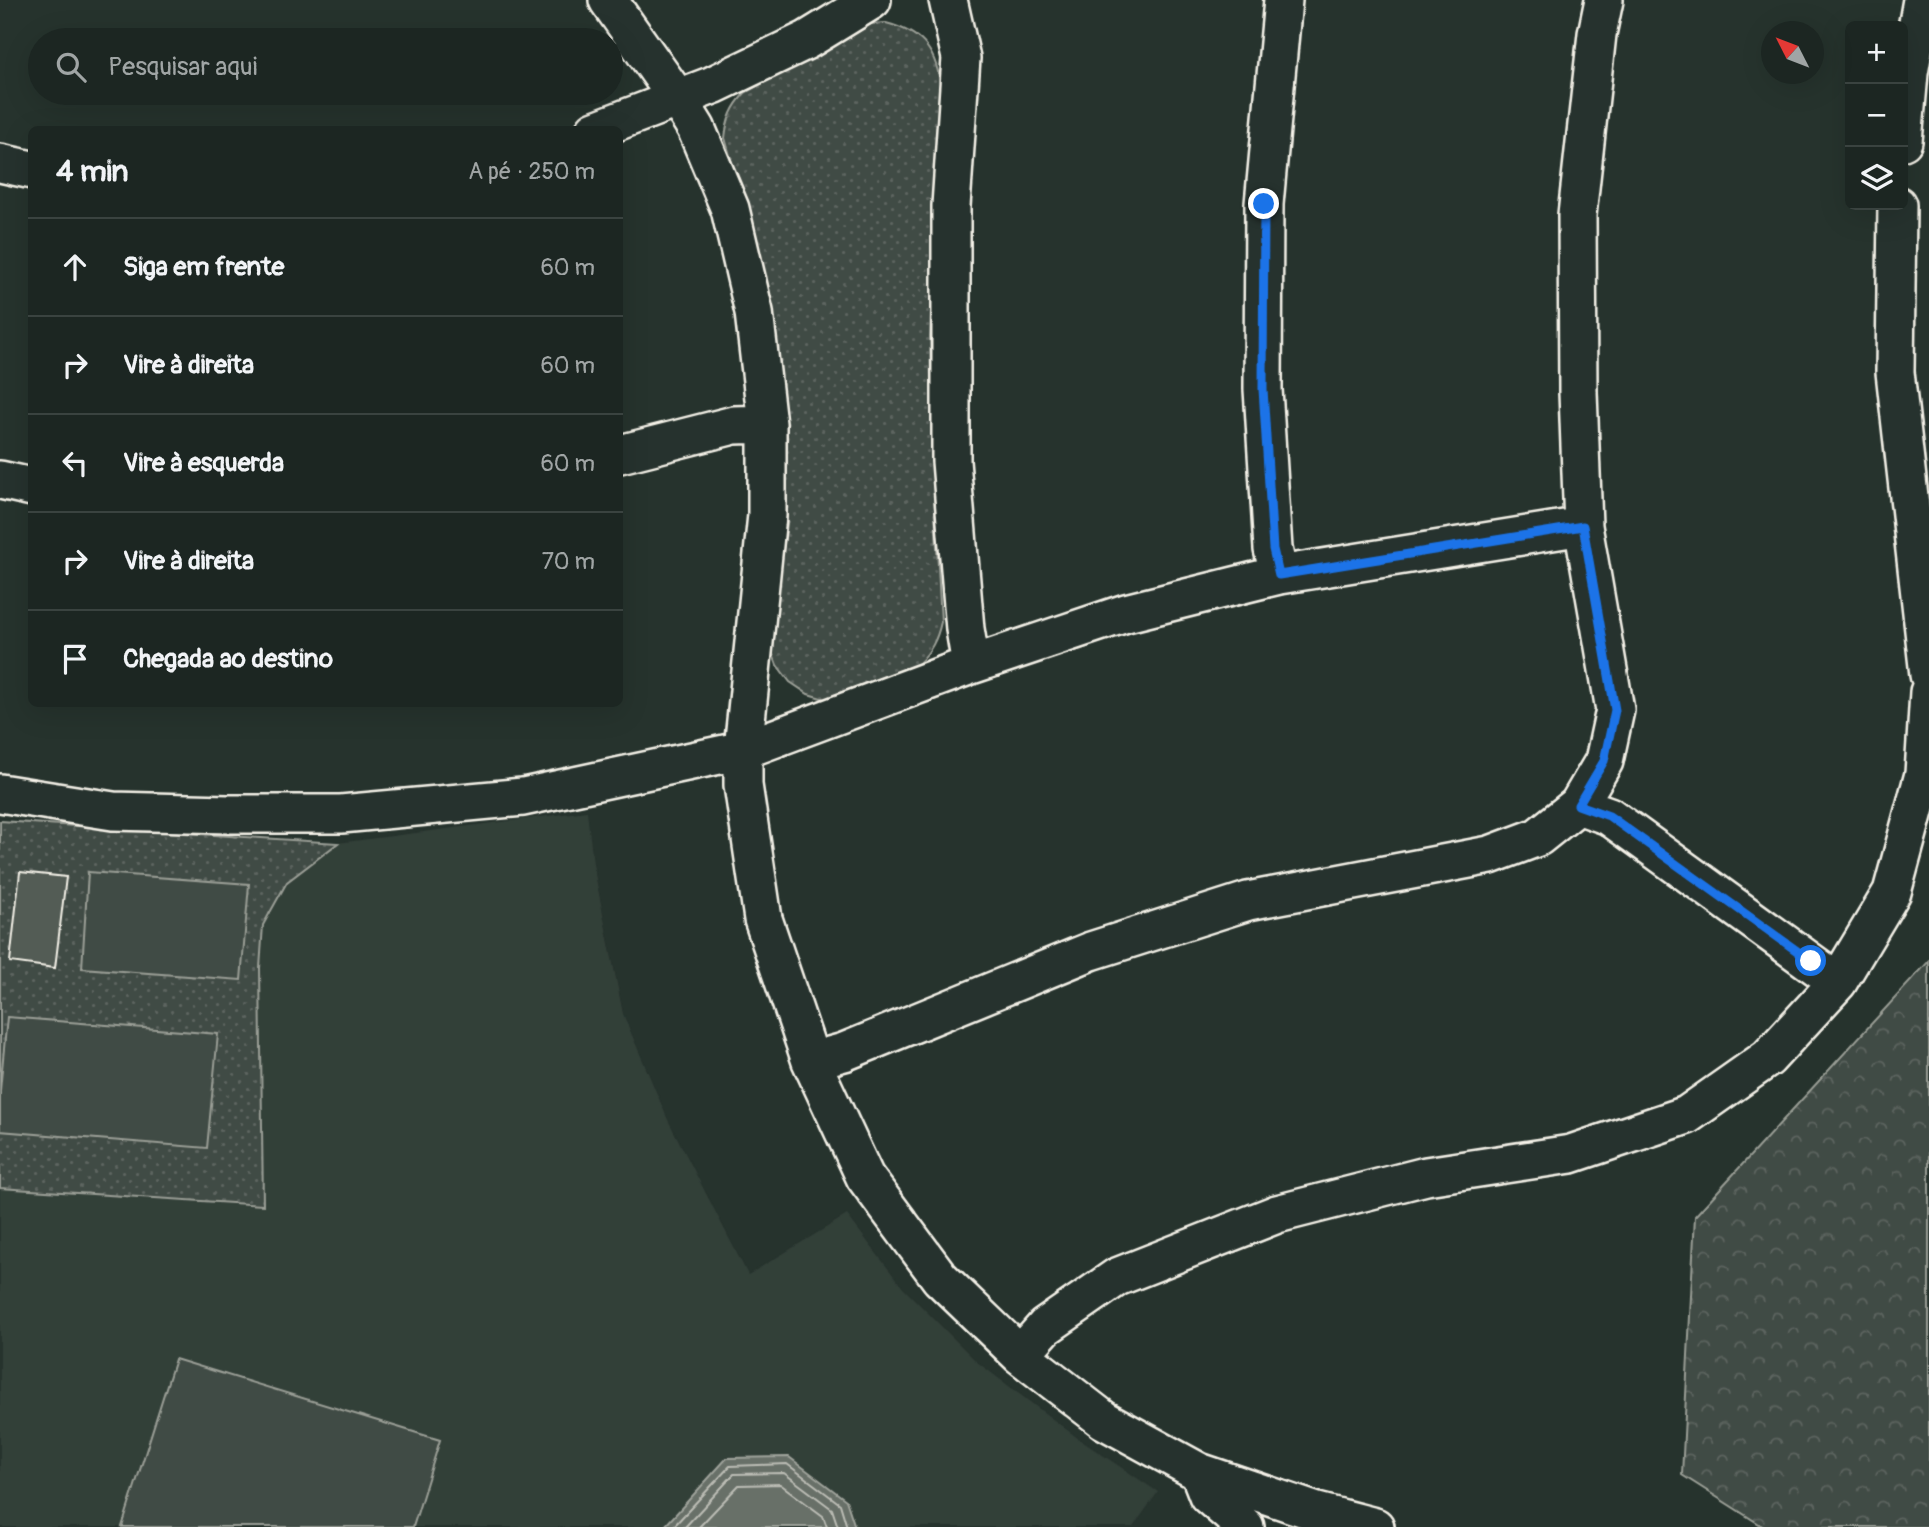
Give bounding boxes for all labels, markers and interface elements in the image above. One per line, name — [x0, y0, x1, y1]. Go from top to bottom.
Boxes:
north arrow — [1761, 21, 1824, 84]
map controls — [1845, 21, 1908, 210]
button: + — [1845, 21, 1908, 84]
search box — [28, 28, 623, 105]
icon: search — [52, 48, 90, 86]
text: Pesquisar aqui — [108, 51, 257, 83]
button: − — [1845, 84, 1908, 147]
button: layers — [1845, 147, 1908, 210]
text: 4 min — [56, 153, 129, 190]
text: A pé · 250 m — [468, 157, 595, 186]
route end — [1248, 188, 1279, 219]
icon: ahead — [56, 248, 94, 286]
text: Siga em frente — [123, 251, 284, 283]
text: 60 m — [540, 253, 595, 282]
icon: right — [56, 346, 94, 384]
text: Vire à direita — [123, 349, 254, 381]
text: 60 m — [540, 351, 595, 380]
icon: left — [56, 444, 94, 482]
text: Vire à esquerda — [123, 447, 284, 479]
text: 60 m — [540, 449, 595, 478]
icon: right — [56, 542, 94, 580]
text: Vire à direita — [123, 545, 254, 577]
text: 70 m — [542, 547, 595, 576]
icon: arrive — [56, 640, 94, 678]
text: Chegada ao destino — [123, 643, 333, 675]
route start — [1795, 945, 1826, 976]

